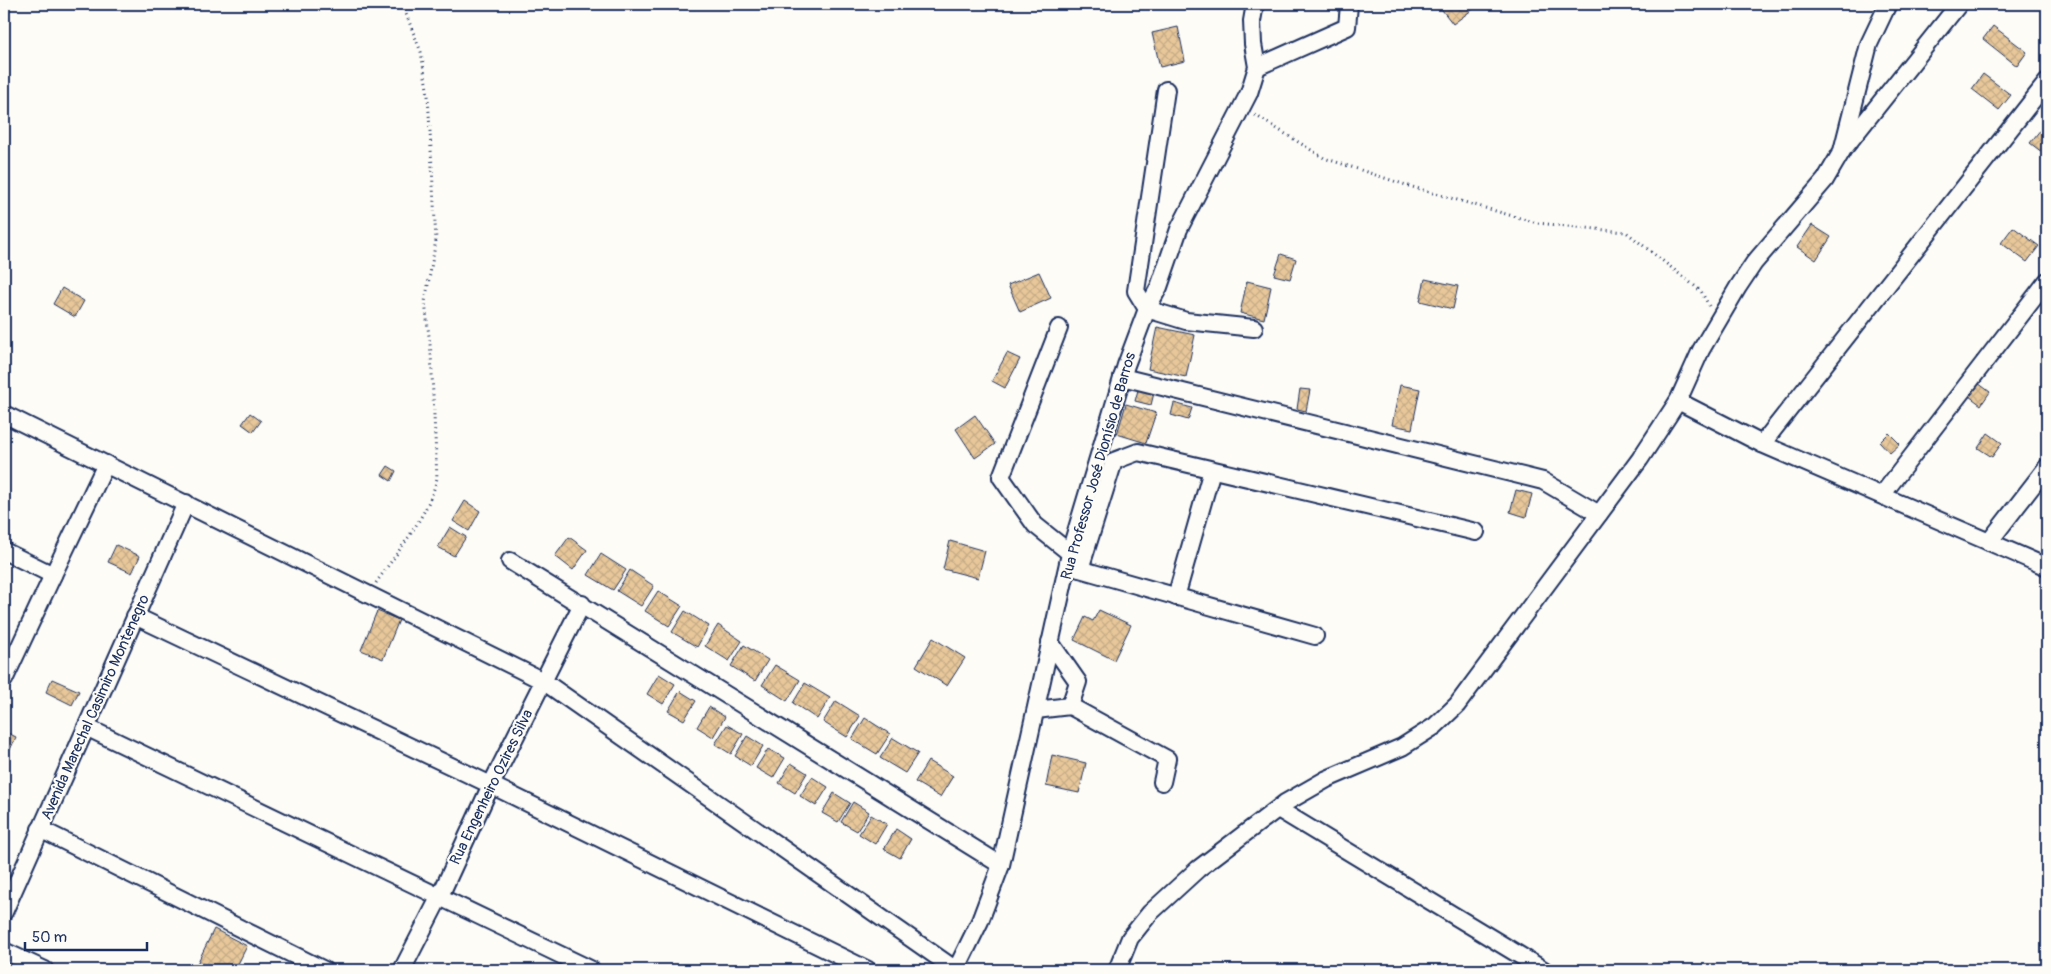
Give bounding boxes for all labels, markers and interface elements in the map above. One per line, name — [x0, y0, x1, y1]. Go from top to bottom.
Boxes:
street label: Rua Professor José Dionísio de Barros — [1057, 350, 1140, 582]
street label: Avenida Marechal Casimiro Montenegro — [37, 592, 154, 823]
street label: Rua Engenheiro Ozires Silva — [446, 706, 537, 868]
scale bar — [25, 919, 148, 951]
text: 50 m — [32, 928, 67, 947]

